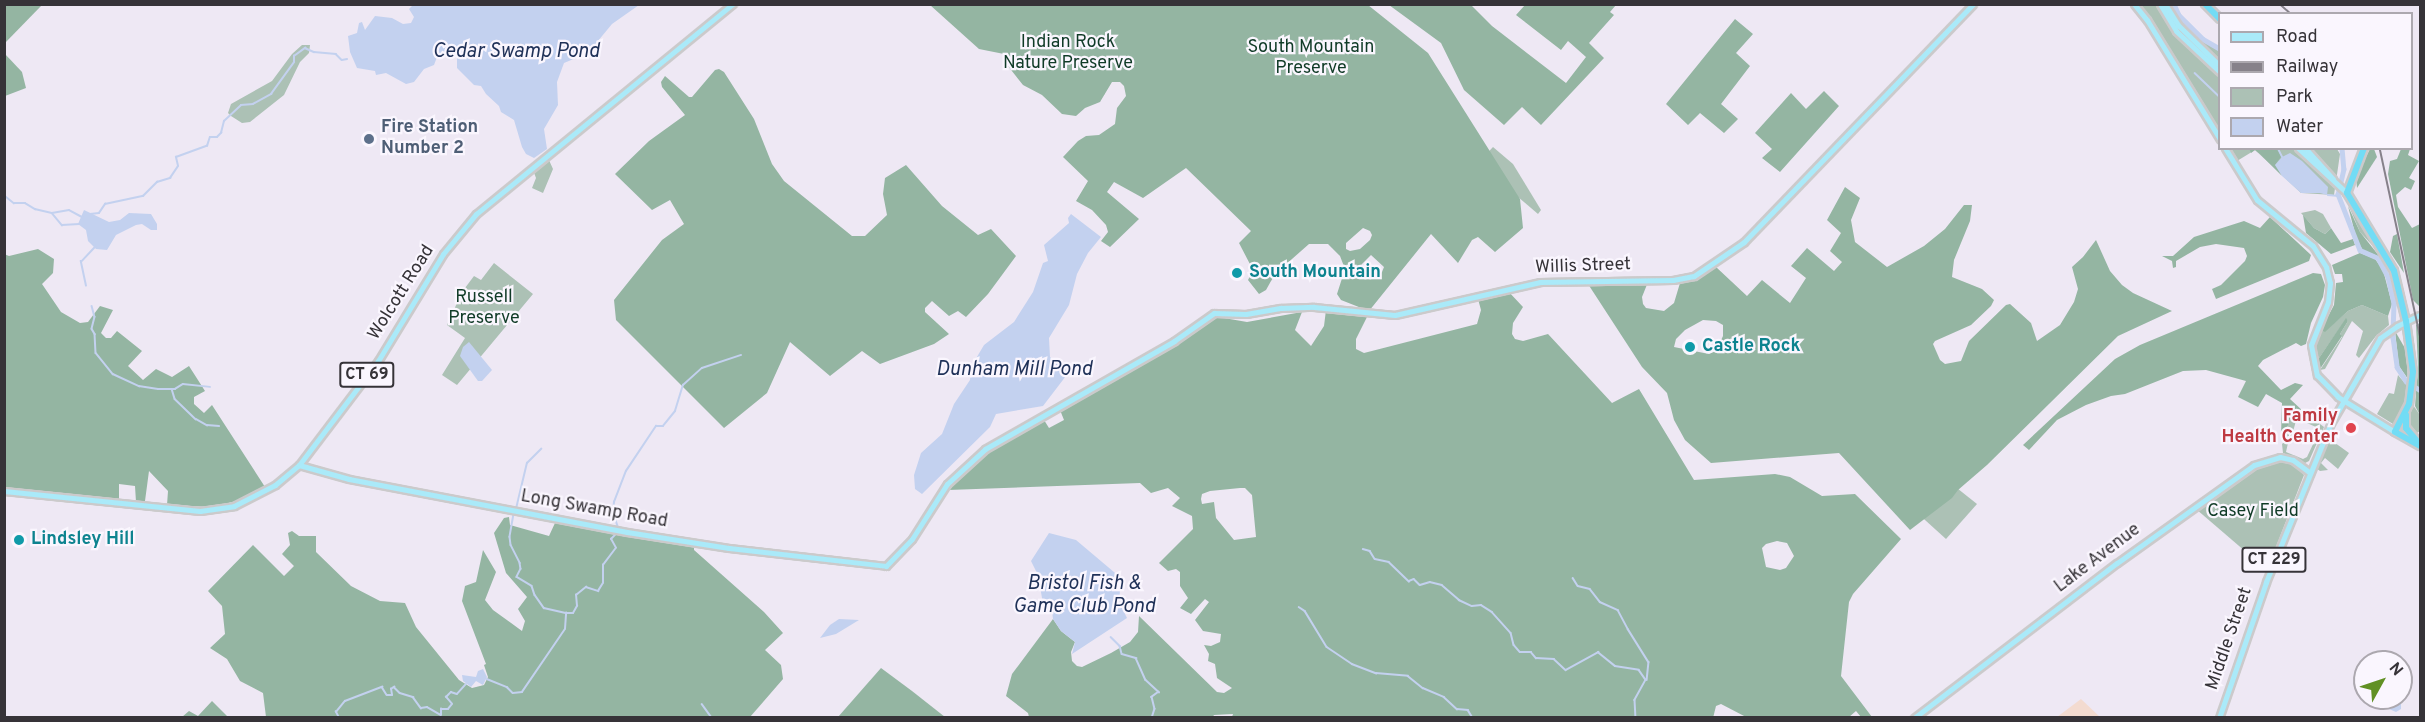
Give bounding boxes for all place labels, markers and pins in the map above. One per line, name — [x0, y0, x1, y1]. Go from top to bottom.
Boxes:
place label: Fire Station Number 2 — [381, 118, 478, 160]
marker: Fire Station Number 2 — [362, 132, 376, 146]
place label: South Mountain — [1249, 262, 1381, 284]
marker: South Mountain — [1230, 266, 1244, 280]
place label: Castle Rock — [1702, 336, 1801, 358]
marker: Castle Rock — [1683, 340, 1697, 354]
place label: Family Health Center — [2221, 407, 2338, 450]
marker: Family Health Center — [2342, 419, 2360, 437]
place label: Lindsley Hill — [31, 529, 134, 551]
marker: Lindsley Hill — [12, 533, 26, 547]

